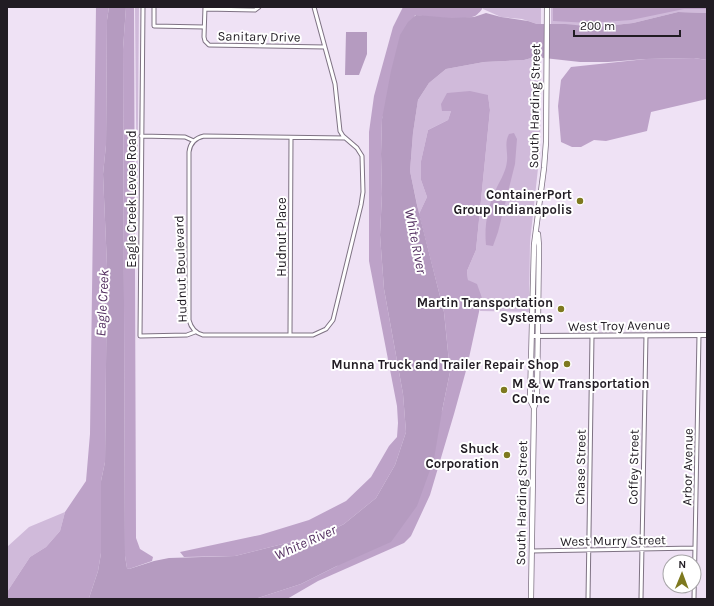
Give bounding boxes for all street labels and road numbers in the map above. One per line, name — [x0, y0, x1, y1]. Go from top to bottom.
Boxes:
street label: Sanitary Drive — [217, 28, 301, 45]
street label: South Harding Street — [526, 43, 543, 169]
street label: Eagle Creek Levee Road — [124, 130, 139, 268]
street label: Hudnut Place — [274, 197, 289, 277]
street label: Hudnut Boulevard — [171, 215, 190, 323]
street label: West Troy Avenue — [568, 317, 670, 334]
street label: Arbor Avenue — [679, 428, 696, 506]
street label: Chase Street — [572, 429, 589, 505]
street label: Coffey Street — [625, 429, 642, 505]
street label: South Harding Street — [513, 440, 530, 566]
street label: West Murry Street — [560, 532, 666, 549]

